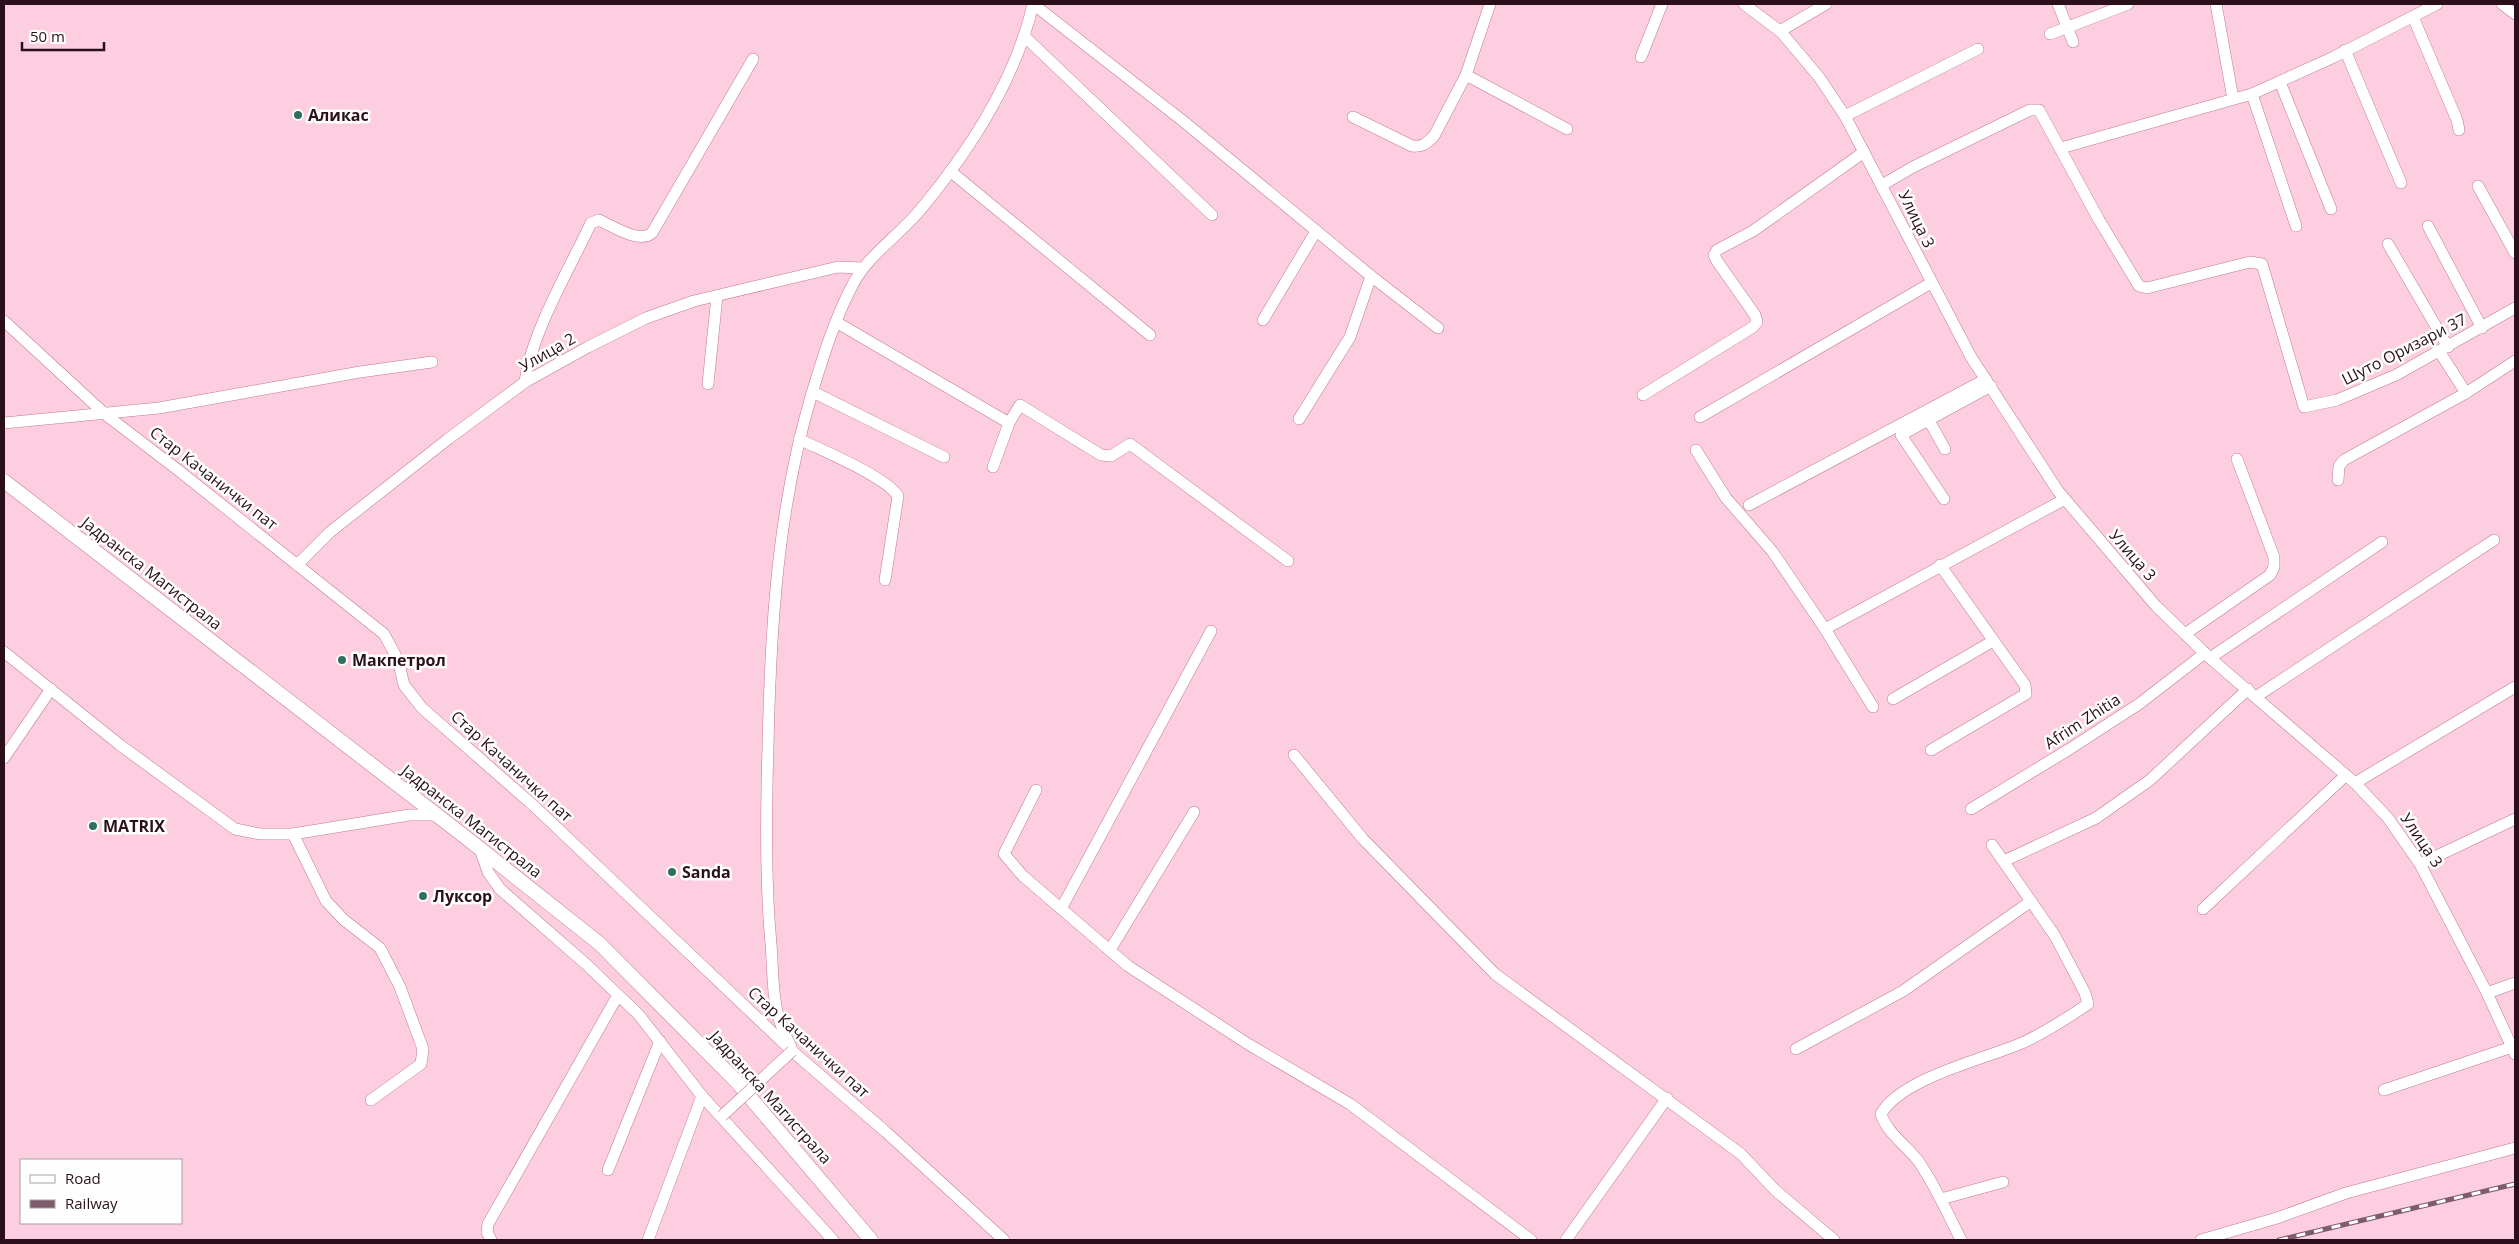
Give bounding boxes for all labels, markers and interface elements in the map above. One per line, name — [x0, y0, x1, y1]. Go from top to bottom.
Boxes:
scale bar — [22, 20, 105, 52]
text: 50 m — [30, 26, 65, 46]
place label: Аликас — [308, 104, 369, 126]
marker: Аликас — [292, 109, 304, 121]
street label: Улица 3 — [1894, 187, 1940, 251]
street label: Шуто Оризари 37 — [2338, 308, 2470, 390]
street label: Улица 2 — [515, 327, 579, 377]
street label: Стар Качанички пат — [146, 421, 283, 535]
street label: Јадранска Магистрала — [76, 510, 227, 635]
street label: Улица 3 — [2105, 525, 2161, 585]
place label: Макпетрол — [352, 649, 446, 671]
marker: Макпетрол — [336, 654, 348, 666]
street label: Afrim Zhitia — [2040, 688, 2124, 754]
street label: Стар Качанички пат — [446, 705, 578, 827]
street label: Јадранска Магистрала — [396, 758, 547, 883]
street label: Улица 3 — [2396, 808, 2448, 872]
place label: MATRIX — [103, 815, 165, 837]
marker: MATRIX — [87, 820, 99, 832]
place label: Sanda — [682, 861, 731, 883]
marker: Sanda — [666, 866, 678, 878]
place label: Луксор — [433, 885, 492, 907]
marker: Луксор — [417, 890, 429, 902]
street label: Стар Качанички пат — [743, 981, 875, 1103]
street label: Јадранска Магистрала — [704, 1024, 837, 1168]
legend — [20, 1159, 182, 1224]
text: Road — [65, 1168, 101, 1188]
text: Railway — [65, 1193, 118, 1213]

